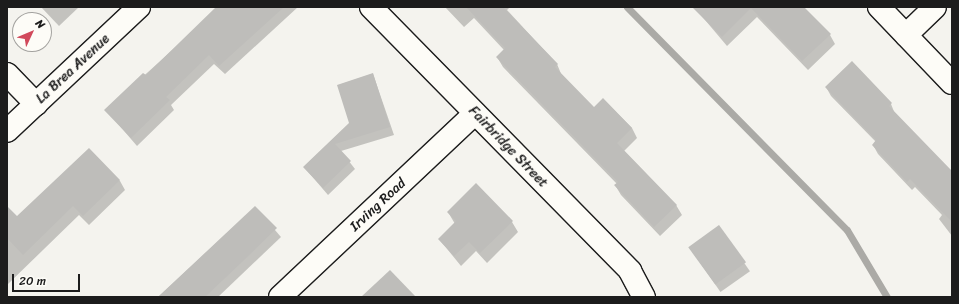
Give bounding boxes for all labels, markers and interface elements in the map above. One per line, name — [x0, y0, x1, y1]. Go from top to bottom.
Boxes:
north arrow — [12, 12, 52, 52]
text: N — [31, 15, 50, 33]
street label: La Brea Avenue — [33, 31, 113, 107]
street label: Fairbridge Street — [465, 103, 551, 191]
street label: Irving Road — [347, 175, 409, 235]
scale bar — [14, 266, 82, 292]
text: 20 m — [19, 270, 46, 292]

